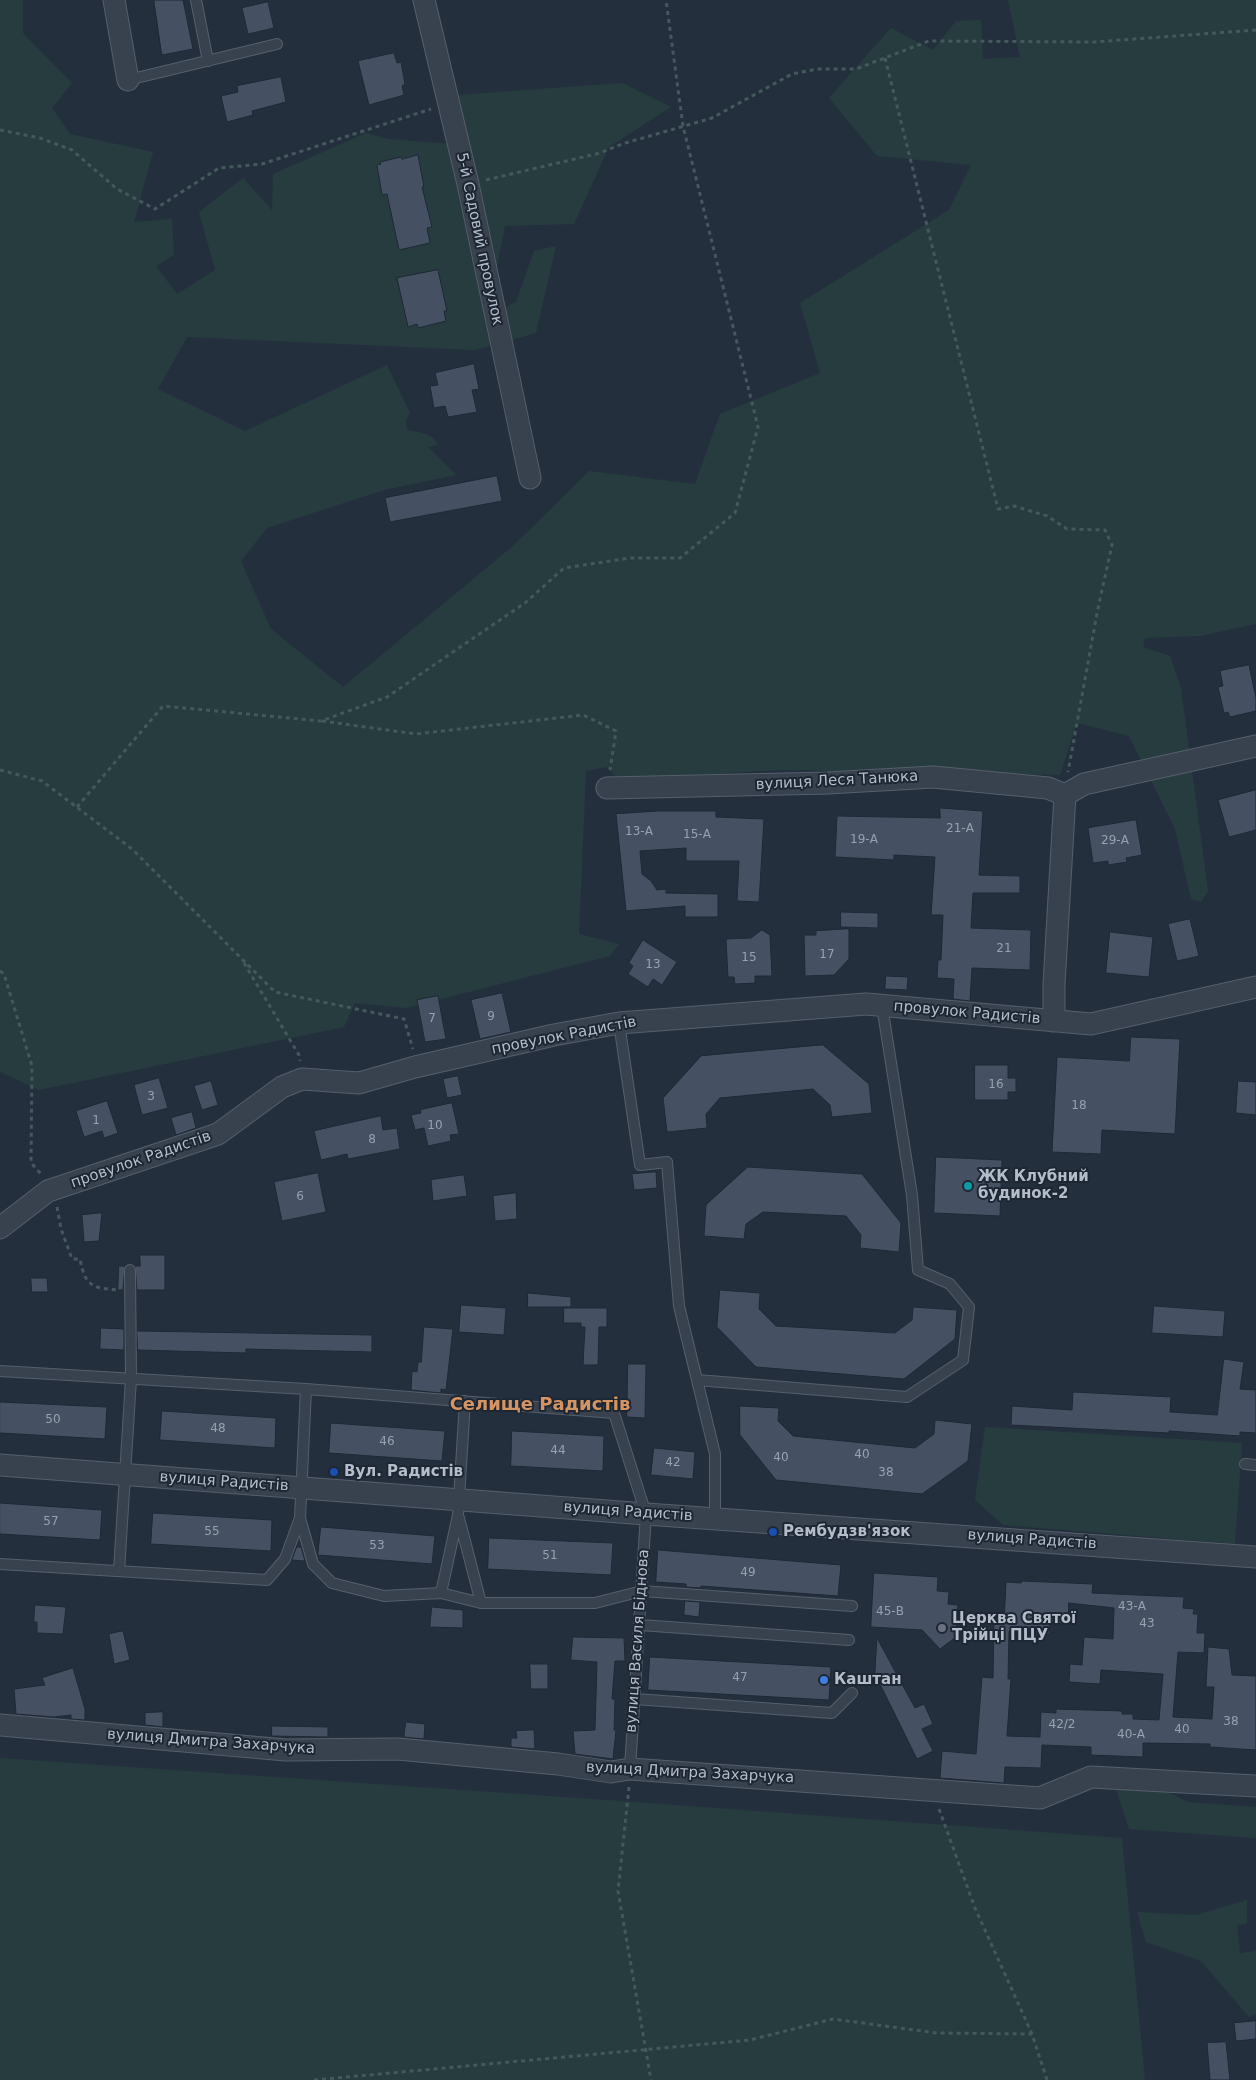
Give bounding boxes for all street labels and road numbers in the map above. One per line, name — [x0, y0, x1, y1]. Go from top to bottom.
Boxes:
street label: 5-й Садовий провулок — [452, 151, 506, 327]
street label: вулиця Леся Танюка — [755, 768, 919, 794]
street label: провулок Радистів — [893, 998, 1041, 1028]
street label: провулок Радистів — [490, 1013, 638, 1059]
street label: провулок Радистів — [68, 1128, 214, 1192]
street label: вулиця Радистів — [159, 1469, 289, 1495]
street label: вулиця Радистів — [563, 1499, 693, 1525]
street label: вулиця Радистів — [967, 1527, 1097, 1553]
street label: вулиця Василя Біднова — [623, 1549, 653, 1733]
street label: вулиця Дмитра Захарчука — [106, 1726, 316, 1758]
street label: вулиця Дмитра Захарчука — [585, 1759, 795, 1787]

